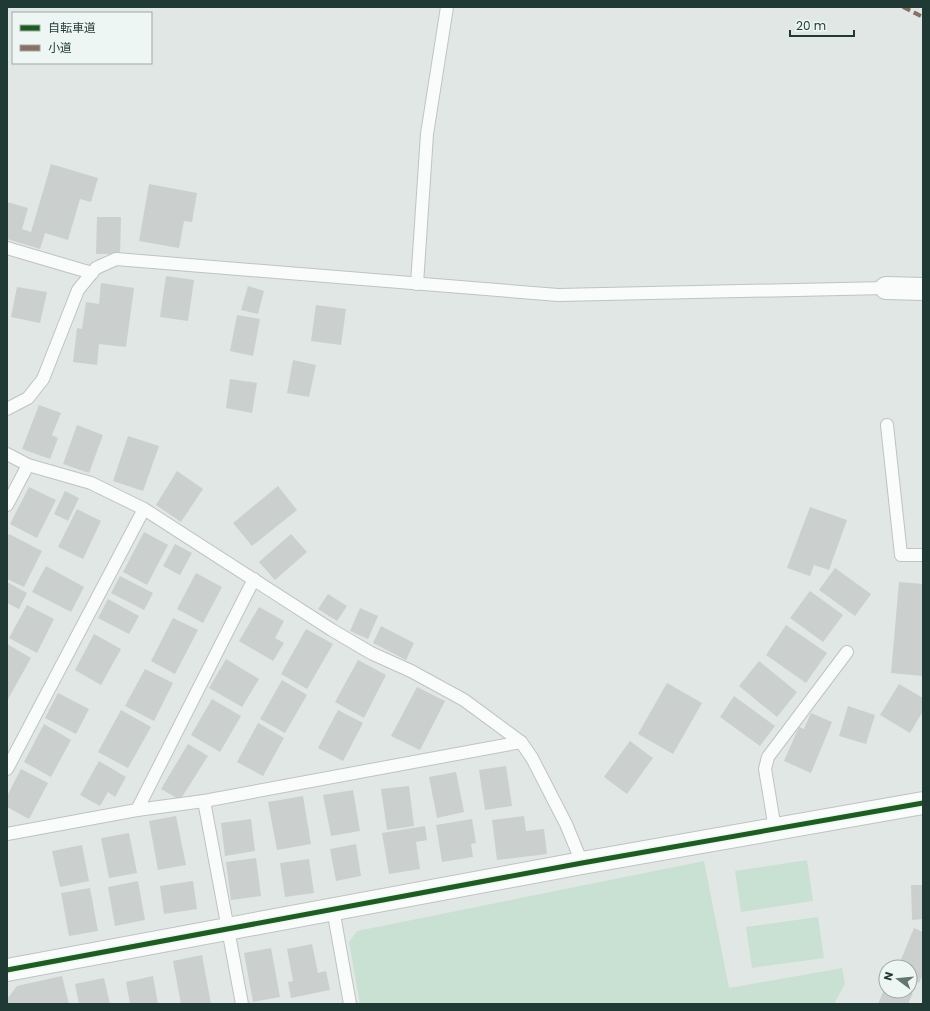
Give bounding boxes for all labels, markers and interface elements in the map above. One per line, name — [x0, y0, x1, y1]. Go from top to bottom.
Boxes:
legend — [12, 12, 152, 64]
scale bar — [790, 12, 854, 38]
text: 20 m — [796, 17, 826, 34]
text: 自転車道 — [48, 19, 96, 36]
text: 小道 — [48, 39, 72, 56]
north arrow — [878, 959, 918, 999]
text: N — [880, 970, 897, 982]

